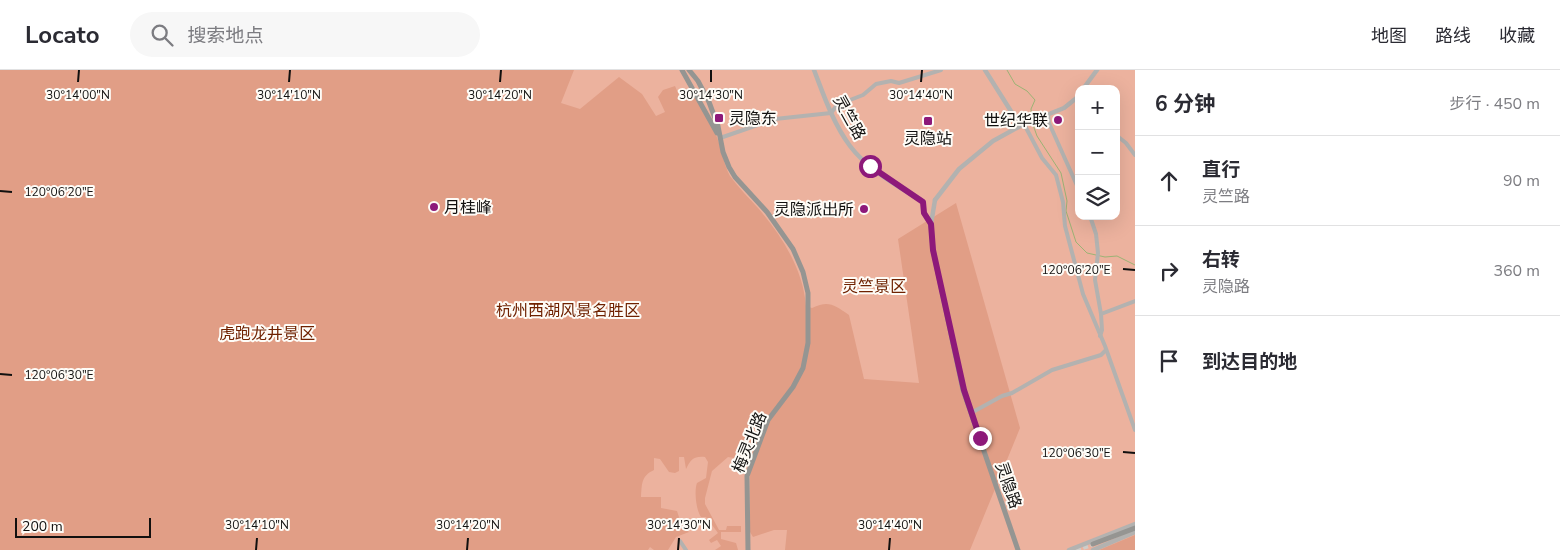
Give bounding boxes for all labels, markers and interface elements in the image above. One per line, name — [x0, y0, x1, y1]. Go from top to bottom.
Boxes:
search box — [130, 12, 480, 57]
text: Locato — [25, 19, 100, 51]
icon: search — [148, 21, 176, 49]
text: 搜索地点 — [188, 23, 264, 49]
text: 地图 — [1371, 24, 1407, 48]
text: 路线 — [1435, 24, 1471, 48]
text: 收藏 — [1499, 24, 1535, 48]
map controls — [1075, 85, 1120, 220]
button: + — [1075, 85, 1120, 130]
text: 30°14'00"N — [46, 87, 110, 103]
text: 30°14'10"N — [257, 87, 321, 103]
text: 30°14'20"N — [468, 87, 532, 103]
text: 30°14'30"N — [679, 87, 743, 103]
text: 30°14'40"N — [889, 87, 953, 103]
text: 6 分钟 — [1155, 90, 1215, 118]
street label: 灵竺路 — [828, 91, 870, 144]
text: 步行 · 450 m — [1450, 93, 1540, 115]
place label: 灵隐东 — [729, 108, 777, 130]
place label: 世纪华联 — [984, 110, 1048, 132]
marker: 灵隐东 — [713, 112, 725, 124]
marker: 世纪华联 — [1052, 114, 1064, 126]
marker: 灵隐站 — [922, 115, 934, 127]
place label: 灵隐站 — [904, 128, 952, 150]
button: − — [1075, 130, 1120, 175]
route start — [859, 155, 882, 178]
text: 直行 — [1202, 157, 1240, 183]
icon: ahead — [1155, 167, 1183, 195]
text: 90 m — [1503, 170, 1540, 192]
button: layers — [1075, 175, 1120, 220]
text: 120°06'20"E — [24, 184, 94, 200]
text: 灵竺路 — [1202, 186, 1250, 208]
place label: 月桂峰 — [444, 197, 492, 219]
place label: 灵隐派出所 — [774, 199, 854, 221]
marker: 月桂峰 — [428, 201, 440, 213]
marker: 灵隐派出所 — [858, 203, 870, 215]
text: 右转 — [1202, 247, 1240, 273]
icon: right — [1155, 257, 1183, 285]
text: 360 m — [1493, 260, 1540, 282]
text: 120°06'20"E — [1041, 262, 1111, 278]
park label: 灵竺景区 — [842, 276, 906, 298]
text: 灵隐路 — [1202, 276, 1250, 298]
park label: 杭州西湖风景名胜区 — [496, 300, 640, 322]
park label: 虎跑龙井景区 — [219, 323, 315, 345]
icon: arrive — [1155, 347, 1183, 375]
text: 到达目的地 — [1202, 349, 1297, 375]
text: 120°06'30"E — [24, 367, 94, 383]
street label: 梅灵北路 — [728, 409, 772, 476]
route end — [969, 427, 992, 450]
text: 120°06'30"E — [1041, 445, 1111, 461]
street label: 灵隐路 — [990, 459, 1026, 512]
scale bar — [15, 515, 151, 538]
text: 200 m — [22, 517, 63, 536]
text: 30°14'10"N — [225, 517, 289, 533]
text: 30°14'20"N — [436, 517, 500, 533]
text: 30°14'30"N — [647, 517, 711, 533]
text: 30°14'40"N — [858, 517, 922, 533]

